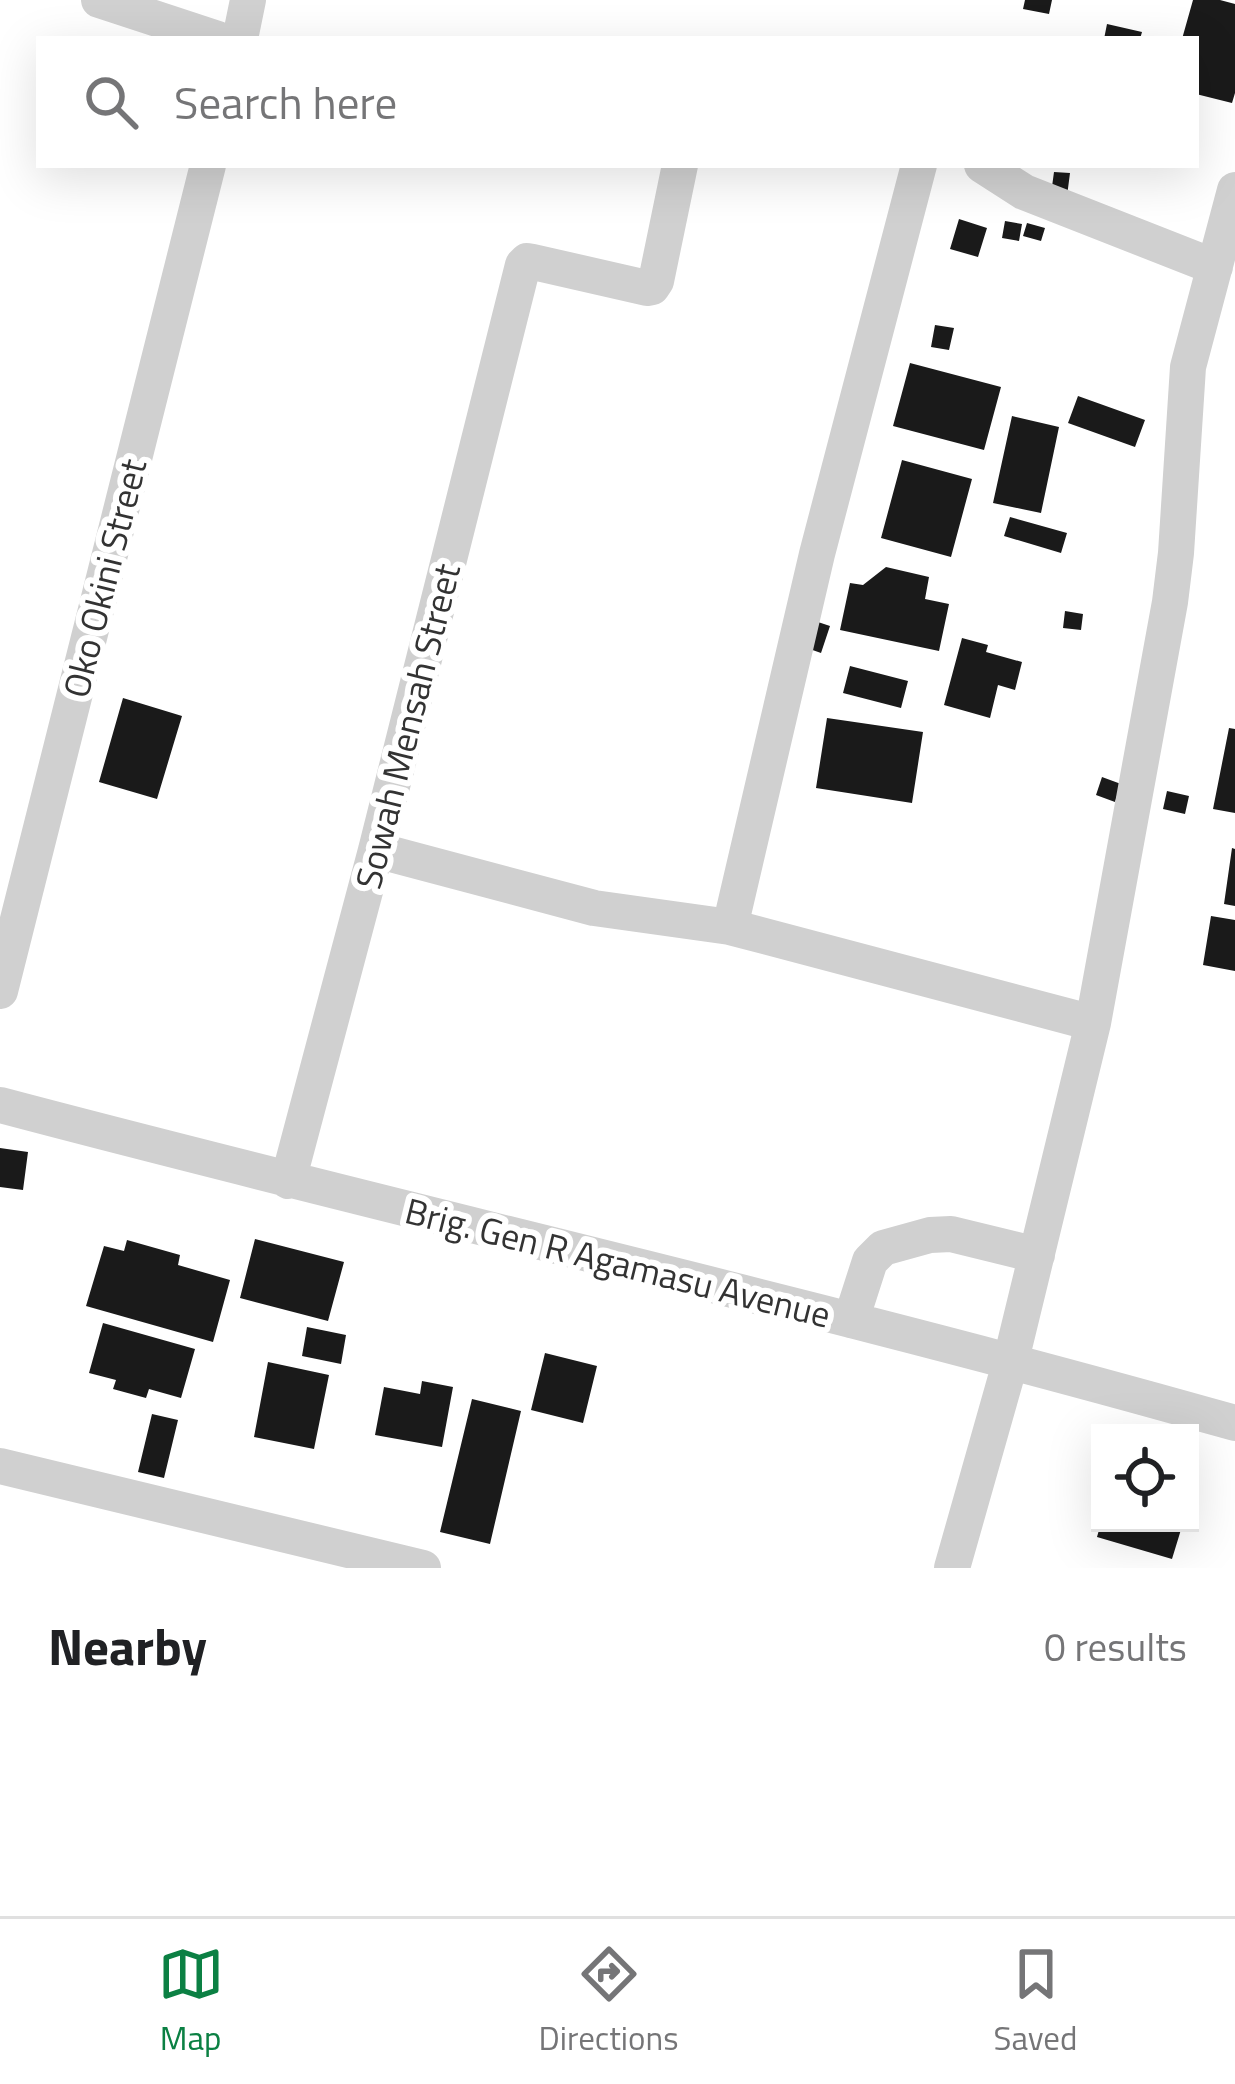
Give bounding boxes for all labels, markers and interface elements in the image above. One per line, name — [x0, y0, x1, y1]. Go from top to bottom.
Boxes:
search box — [36, 36, 1199, 168]
text: Search here — [174, 68, 397, 136]
icon: search — [78, 69, 144, 135]
street label: Oko Okini Street — [48, 452, 160, 703]
street label: Sowah Mensah Street — [340, 557, 474, 894]
street label: Brig. Gen R Agamasu Avenue — [400, 1183, 836, 1341]
map controls — [1091, 1424, 1199, 1532]
button: locate — [1091, 1424, 1199, 1532]
text: Nearby — [48, 1607, 207, 1685]
text: 0 results — [1044, 1617, 1187, 1676]
tab: Map — [158, 1941, 224, 2063]
tab: Directions — [539, 1941, 679, 2063]
tab: Saved — [994, 1941, 1077, 2063]

